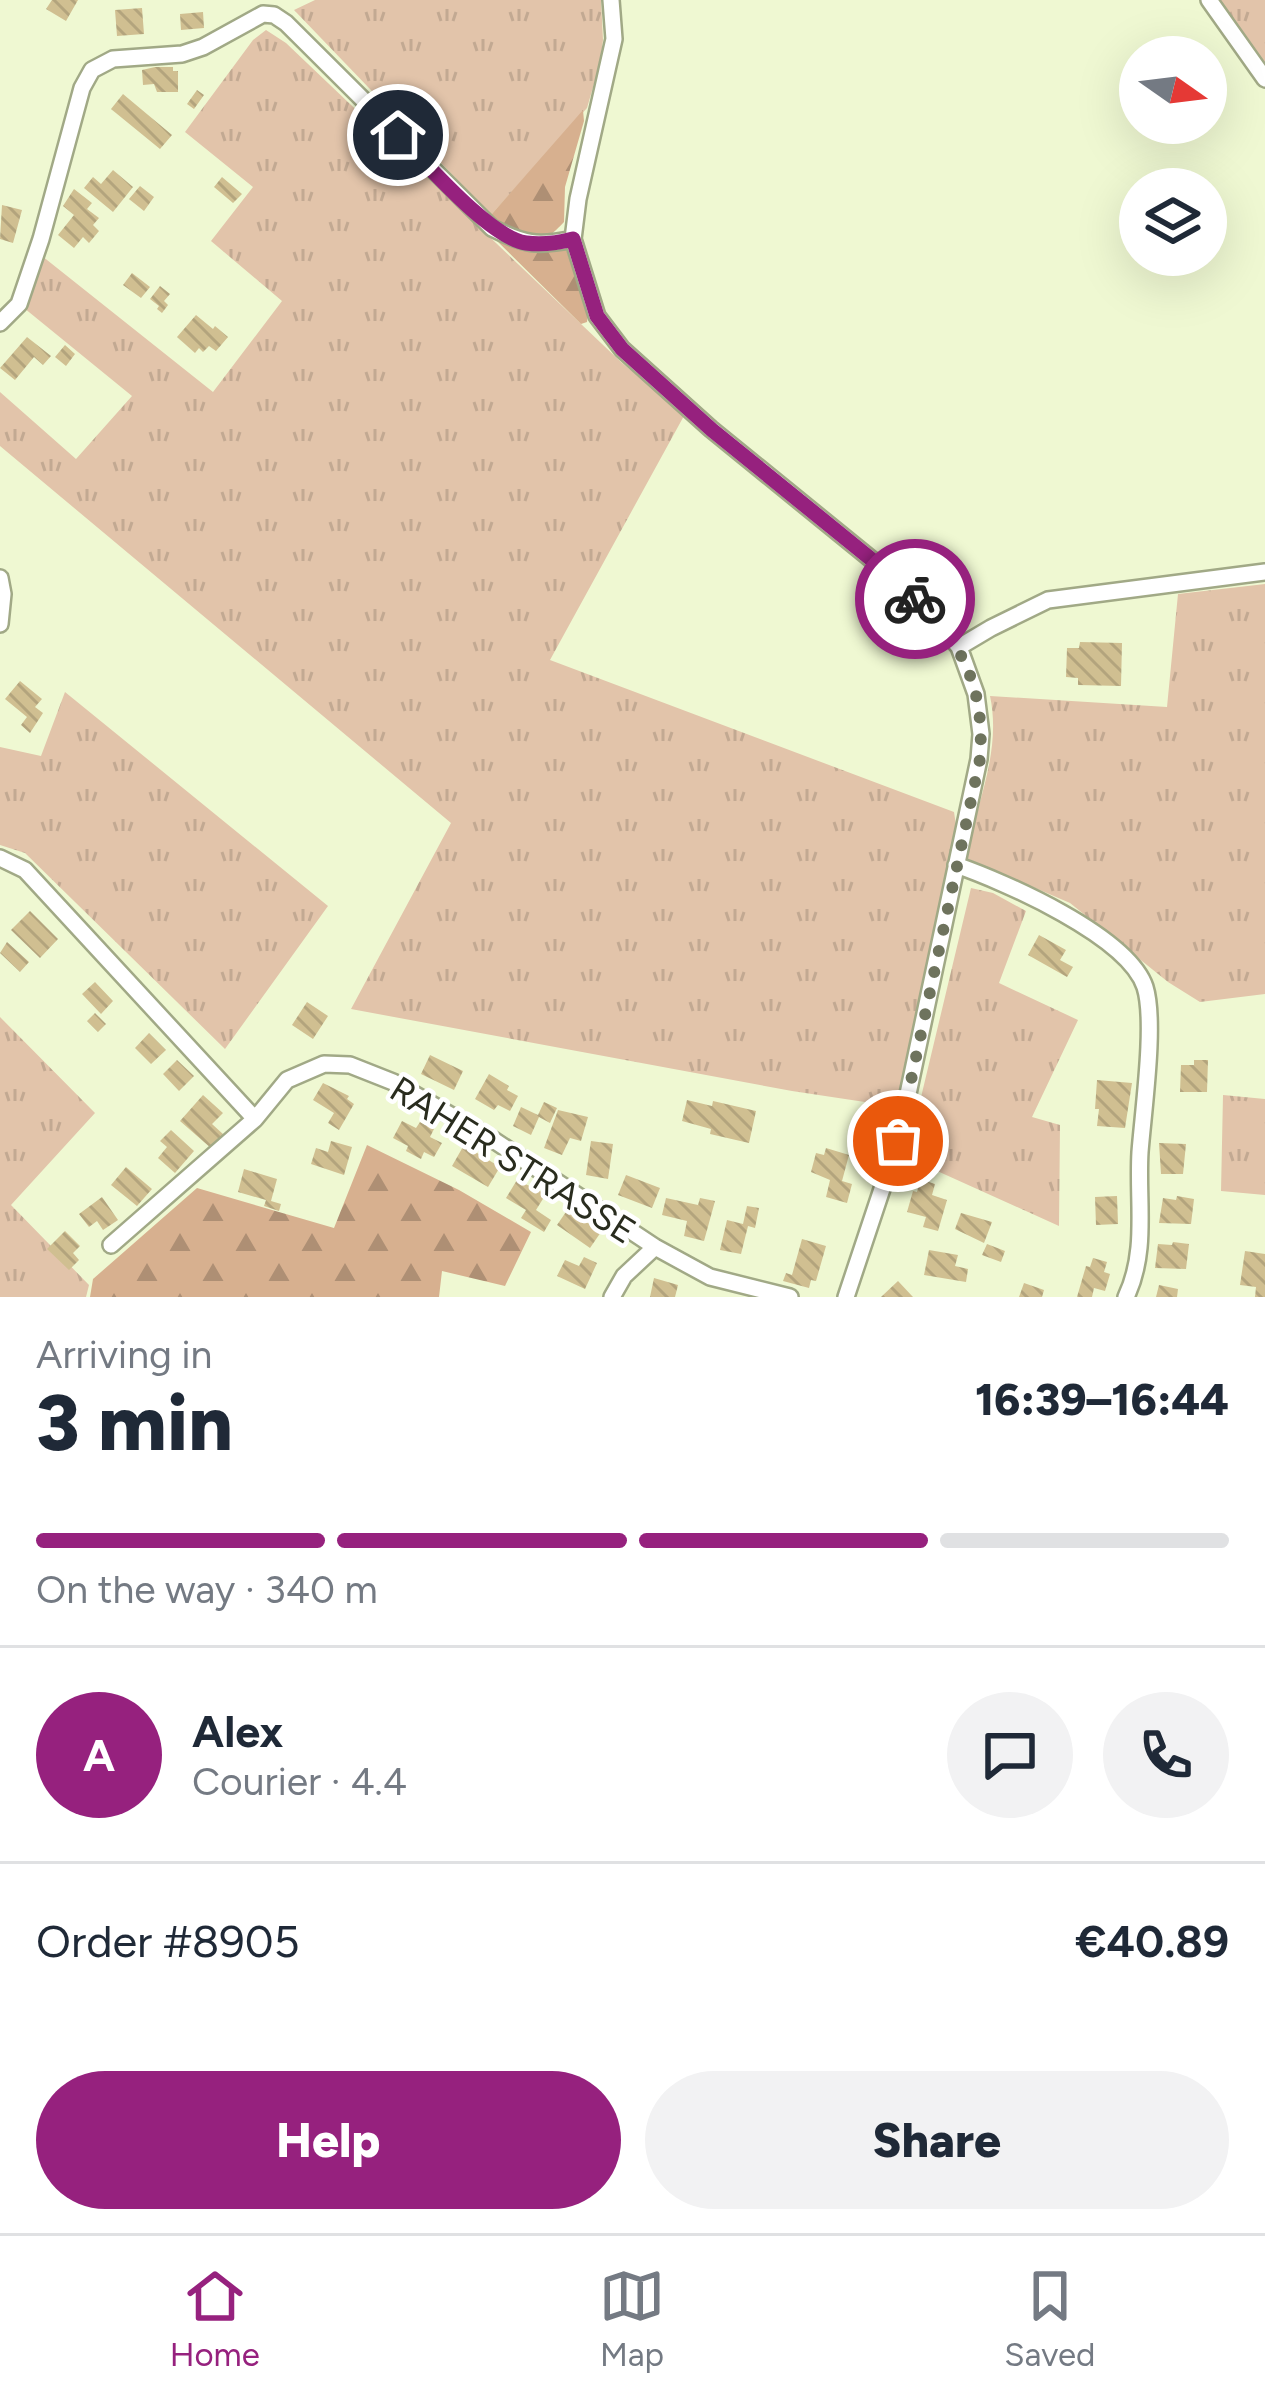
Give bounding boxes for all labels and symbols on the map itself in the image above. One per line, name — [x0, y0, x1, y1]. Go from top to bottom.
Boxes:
north arrow — [1119, 36, 1227, 144]
pin — [347, 84, 449, 186]
courier — [855, 539, 975, 659]
street label: RAHER STRASSE — [382, 1067, 644, 1253]
pin — [847, 1090, 949, 1192]

